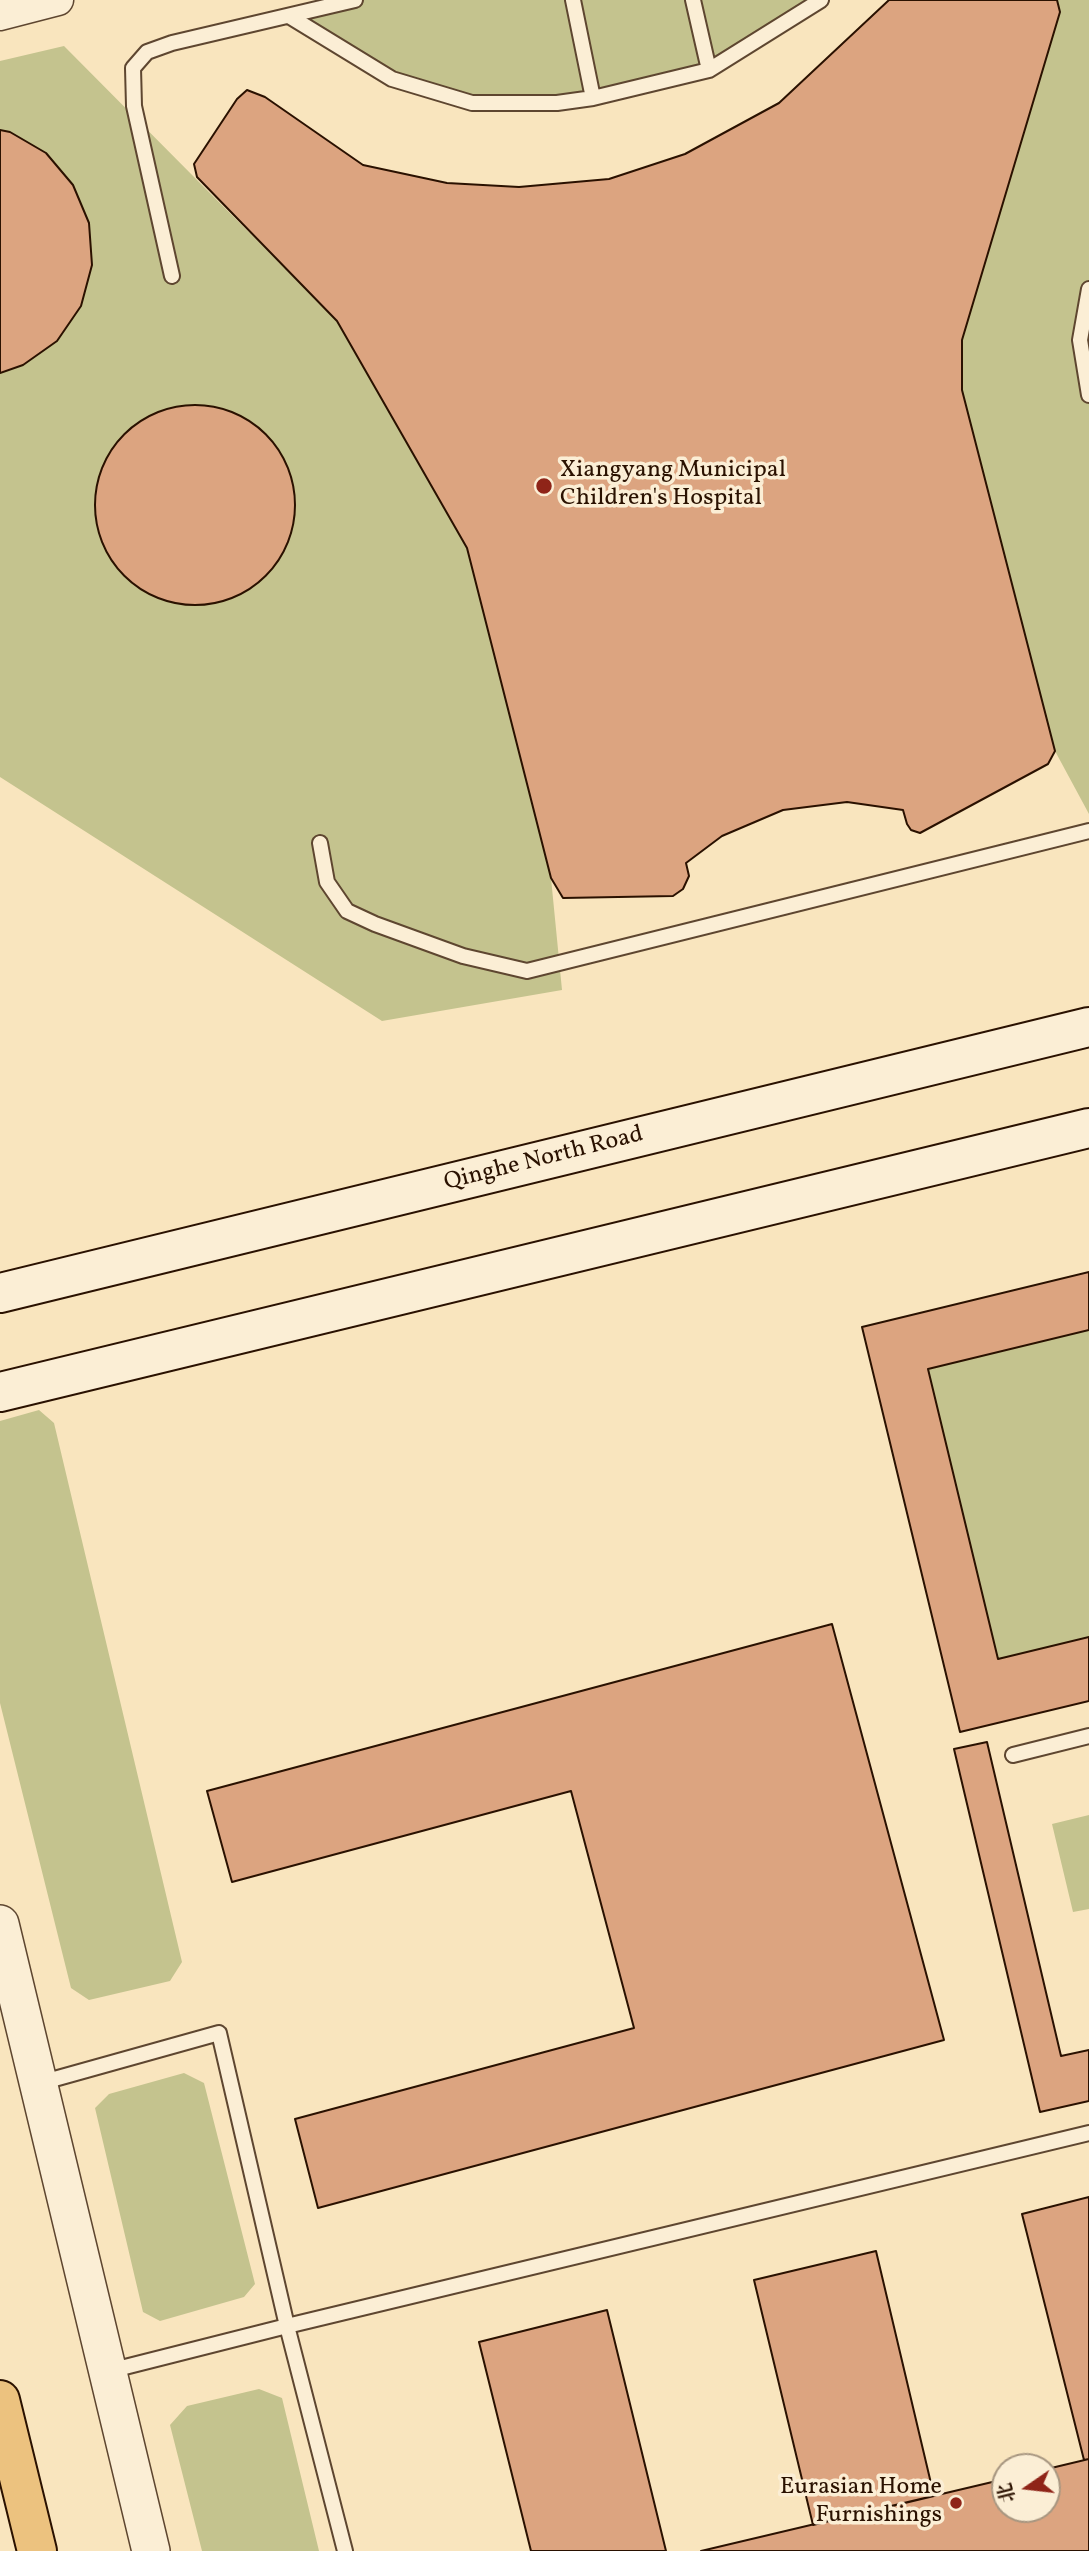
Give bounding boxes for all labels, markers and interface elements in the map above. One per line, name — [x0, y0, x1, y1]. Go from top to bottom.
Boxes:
place label: Xiangyang Municipal Children's Hospital — [560, 458, 786, 514]
marker: Xiangyang Municipal Children's Hospital — [534, 476, 554, 496]
street label: Qinghe North Road — [441, 1121, 647, 1199]
north arrow — [991, 2453, 1061, 2523]
place label: Eurasian Home Furnishings — [780, 2475, 942, 2531]
text: 北 — [993, 2480, 1022, 2505]
marker: Eurasian Home Furnishings — [948, 2495, 964, 2511]

